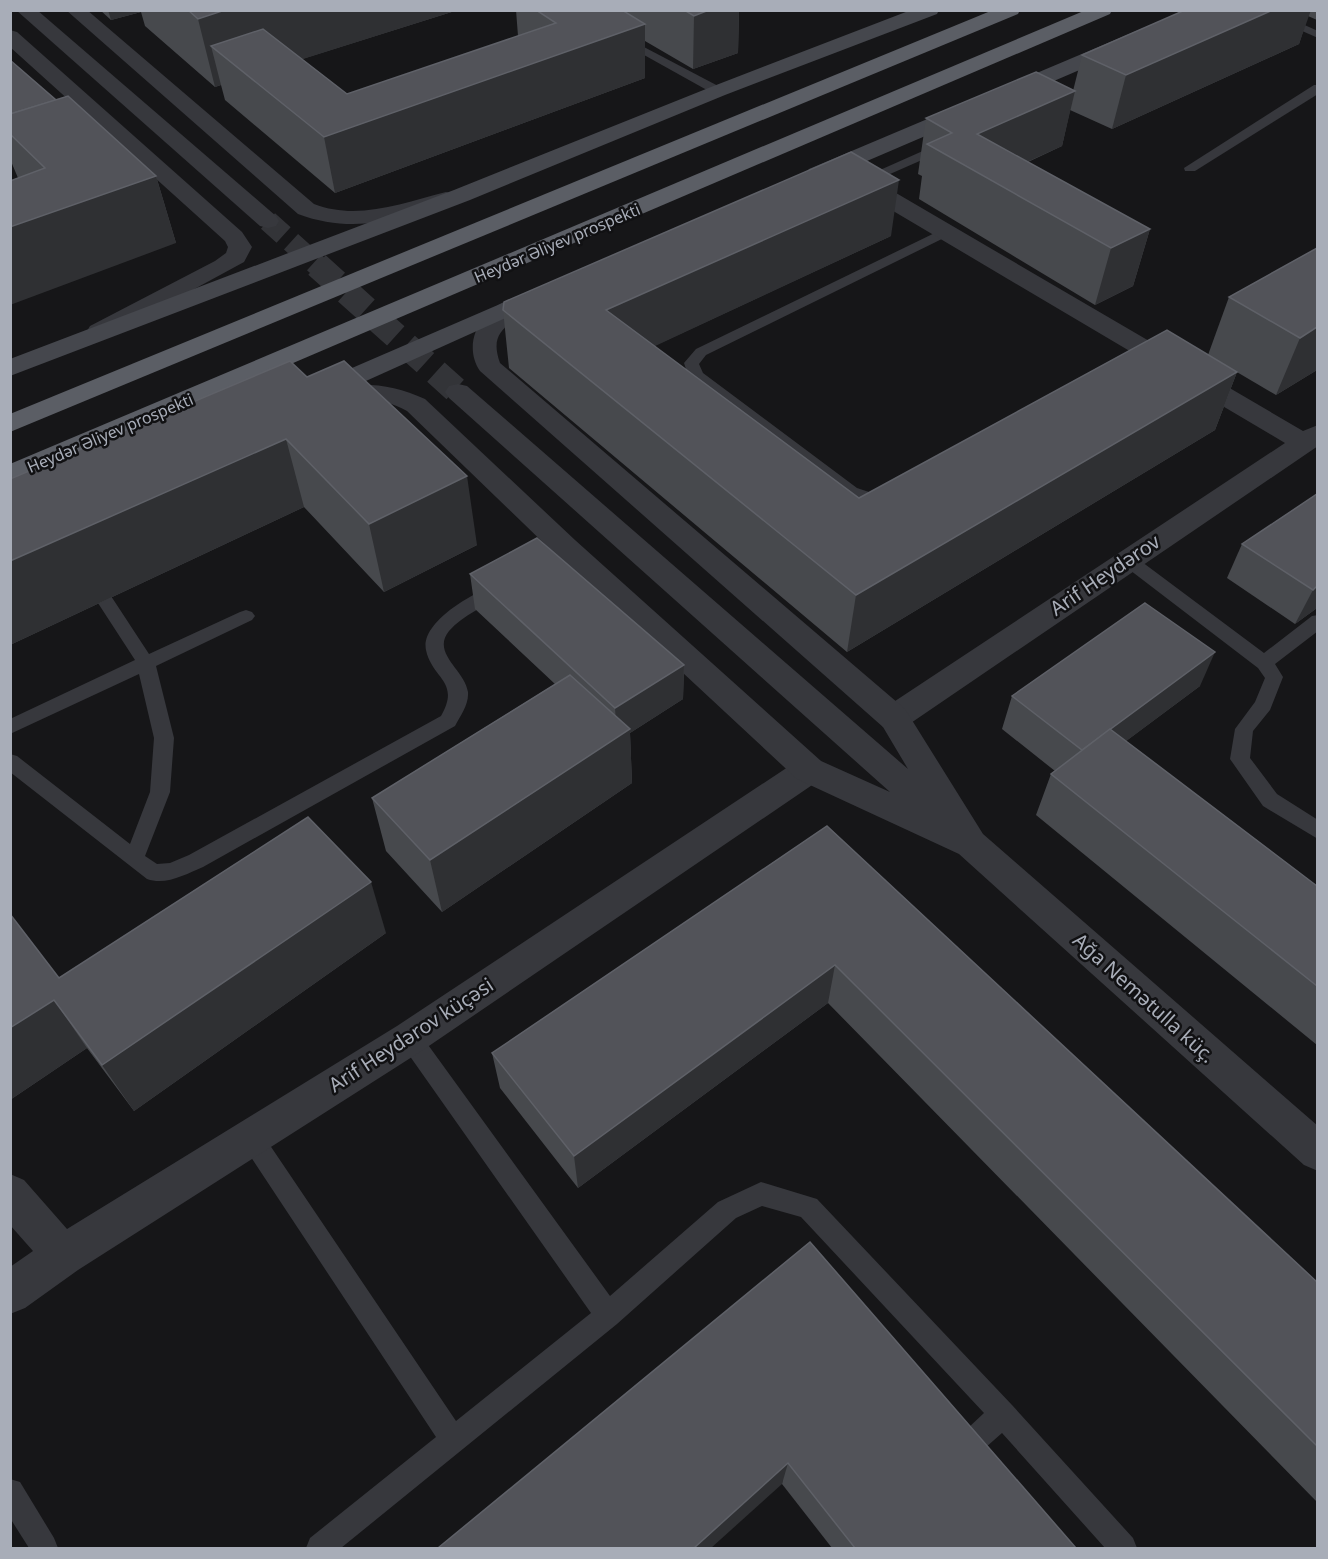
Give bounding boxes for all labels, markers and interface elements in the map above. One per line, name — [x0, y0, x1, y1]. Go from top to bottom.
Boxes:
street label: Heydər Əliyev prospekti — [471, 198, 643, 288]
street label: Heydər Əliyev prospekti — [24, 388, 196, 478]
street label: Arif Heydərov — [1044, 527, 1166, 621]
street label: Ağa Nemətulla küç. — [1068, 927, 1221, 1069]
street label: Arif Heydərov küçəsi — [323, 971, 498, 1098]

